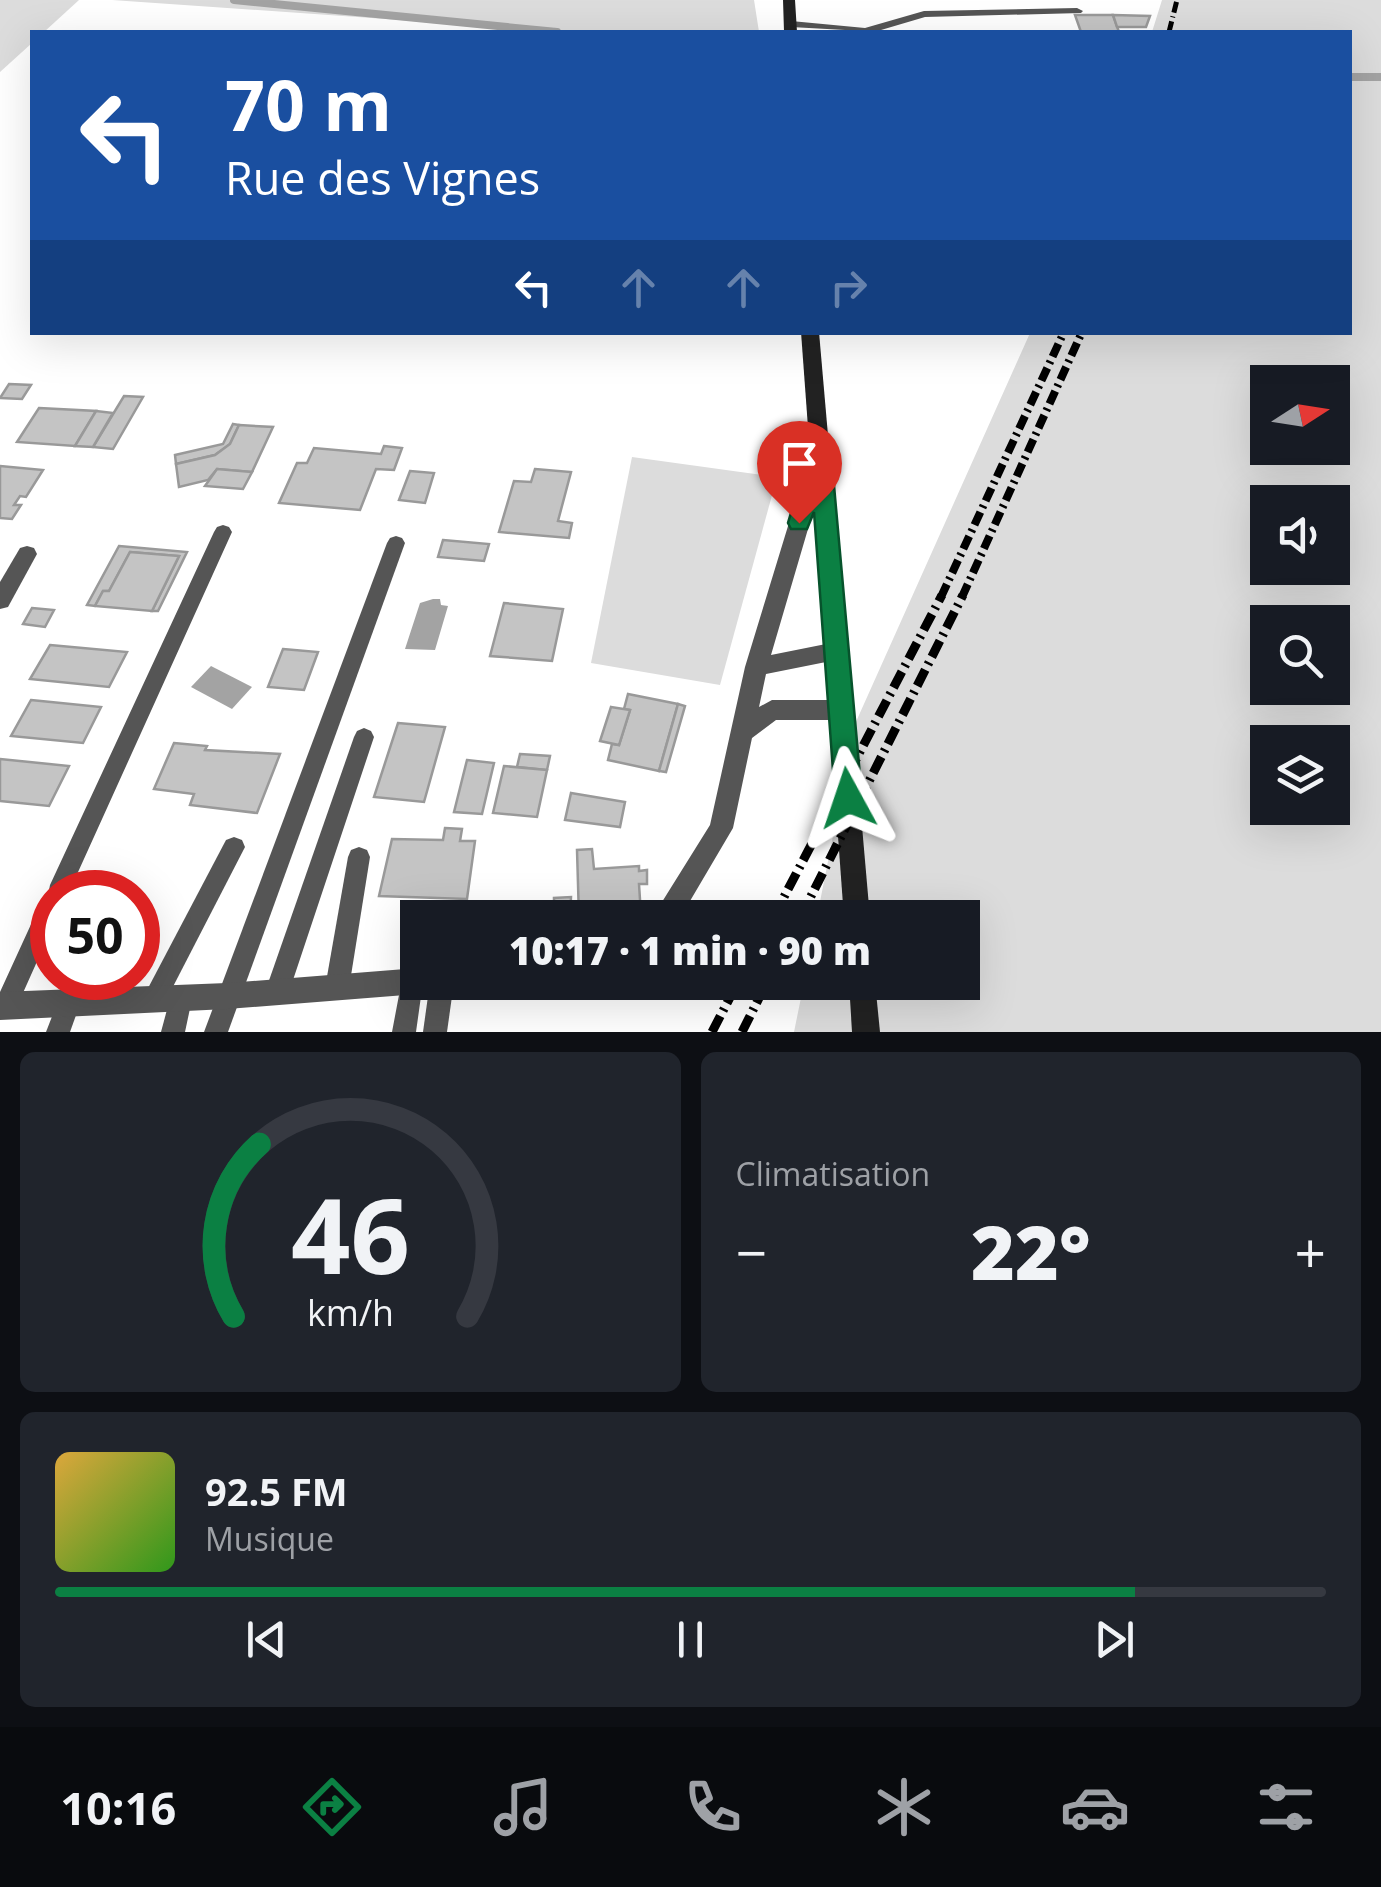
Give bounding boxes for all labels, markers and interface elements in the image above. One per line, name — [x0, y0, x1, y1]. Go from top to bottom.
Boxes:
text: 70 m — [225, 56, 392, 152]
icon: left — [60, 70, 190, 200]
text: Rue des Vignes — [225, 147, 540, 208]
icon: left — [506, 260, 561, 315]
icon: ahead — [611, 260, 666, 315]
icon: ahead — [716, 260, 771, 315]
icon: right — [821, 260, 876, 315]
north arrow — [1250, 365, 1350, 465]
map controls — [1250, 365, 1350, 825]
pin — [757, 421, 842, 524]
icon: arrive — [772, 436, 827, 491]
button: sound — [1250, 485, 1350, 585]
button: search — [1250, 605, 1350, 705]
button: layers — [1250, 725, 1350, 825]
position arrow — [796, 746, 900, 850]
speed limit sign: 50 — [30, 870, 160, 1000]
text: 10:17 · 1 min · 90 m — [509, 924, 871, 976]
text: Climatisation — [736, 1152, 930, 1195]
text: 46 — [291, 1163, 410, 1304]
text: 22° — [971, 1200, 1091, 1302]
text: − — [736, 1214, 767, 1289]
text: + — [1295, 1214, 1326, 1289]
text: km/h — [307, 1288, 394, 1336]
text: 92.5 FM — [205, 1465, 348, 1517]
text: Musique — [205, 1517, 334, 1560]
icon: previous — [239, 1612, 294, 1667]
icon: pause — [663, 1612, 718, 1667]
icon: next — [1087, 1612, 1142, 1667]
icon: directions — [297, 1772, 367, 1842]
icon: music — [488, 1772, 558, 1842]
icon: phone — [678, 1772, 748, 1842]
icon: climate — [869, 1772, 939, 1842]
icon: car — [1060, 1772, 1130, 1842]
icon: filters — [1251, 1772, 1321, 1842]
text: 10:16 — [60, 1777, 176, 1838]

